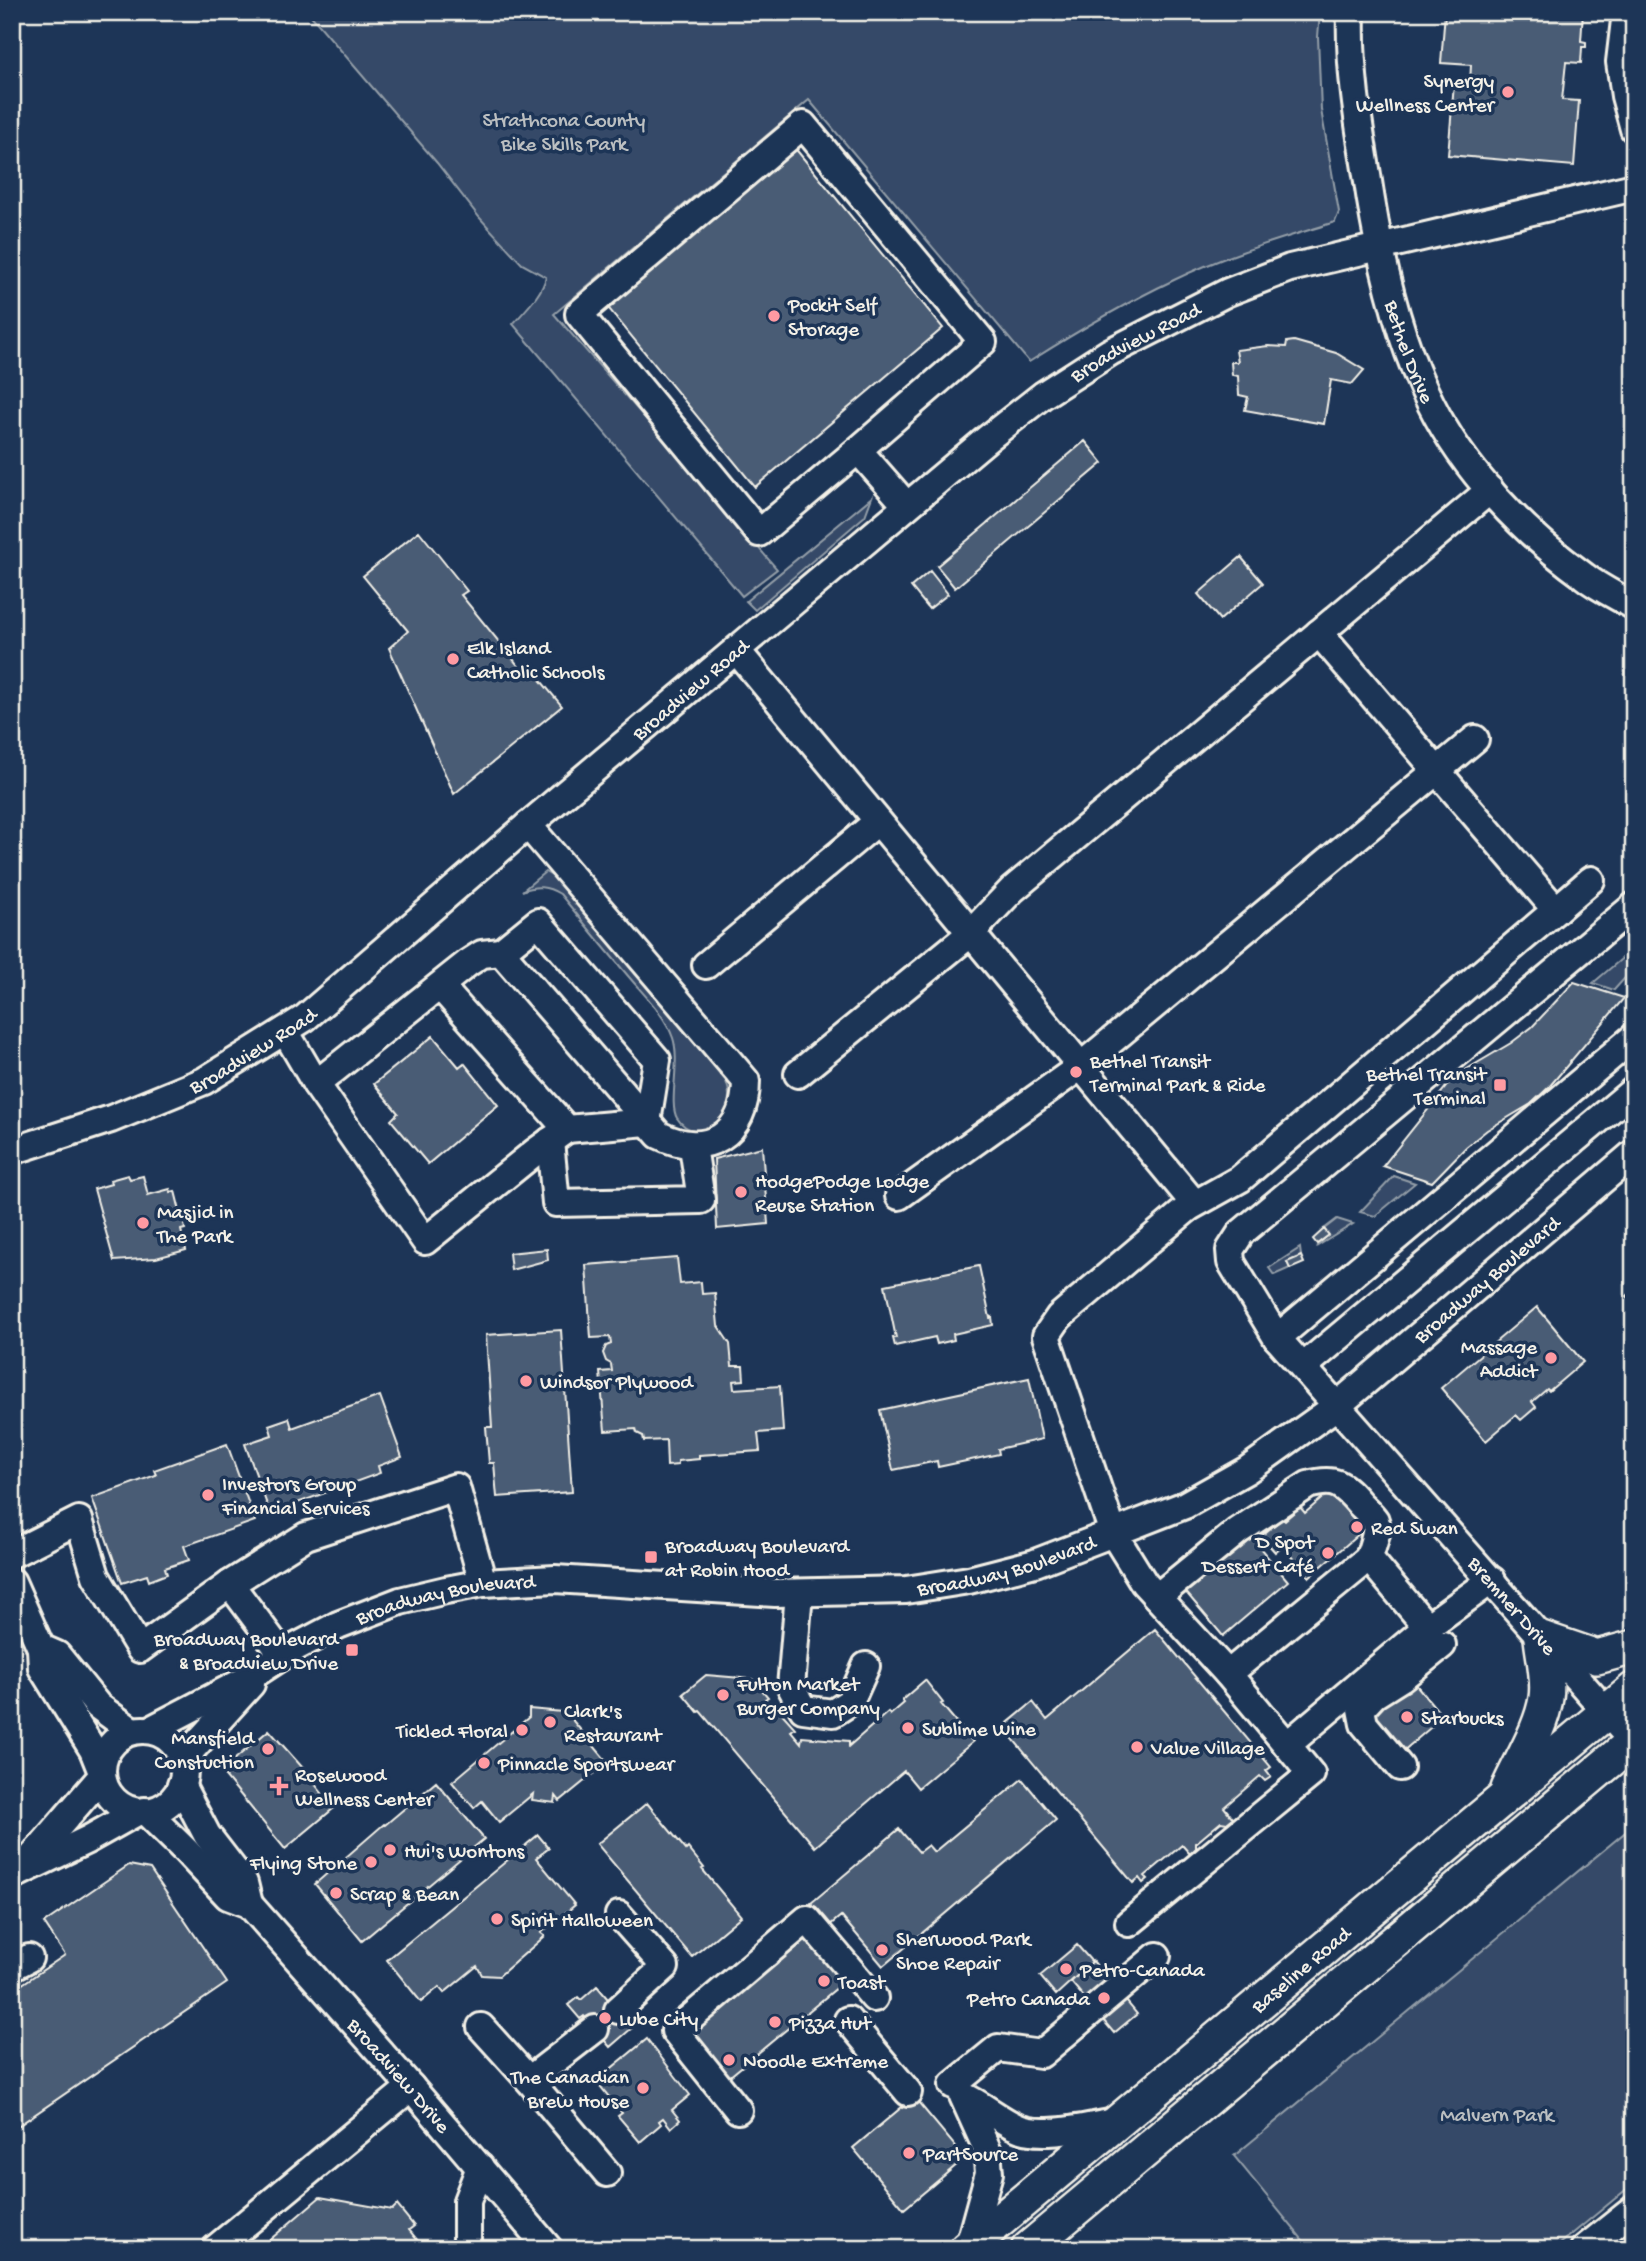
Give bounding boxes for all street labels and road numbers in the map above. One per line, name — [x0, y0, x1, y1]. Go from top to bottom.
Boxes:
street label: Bethel Drive — [1377, 297, 1438, 409]
street label: Broadview Road — [1066, 298, 1207, 391]
street label: Broadview Road — [628, 634, 757, 748]
street label: Broadview Road — [186, 1003, 325, 1102]
street label: Broadway Boulevard — [1410, 1211, 1568, 1351]
street label: Broadway Boulevard — [915, 1531, 1102, 1604]
street label: Bremner Drive — [1460, 1552, 1561, 1663]
street label: Broadway Boulevard — [352, 1571, 538, 1633]
street label: Baseline Road — [1247, 1922, 1358, 2021]
street label: Broadview Drive — [339, 2014, 455, 2141]

